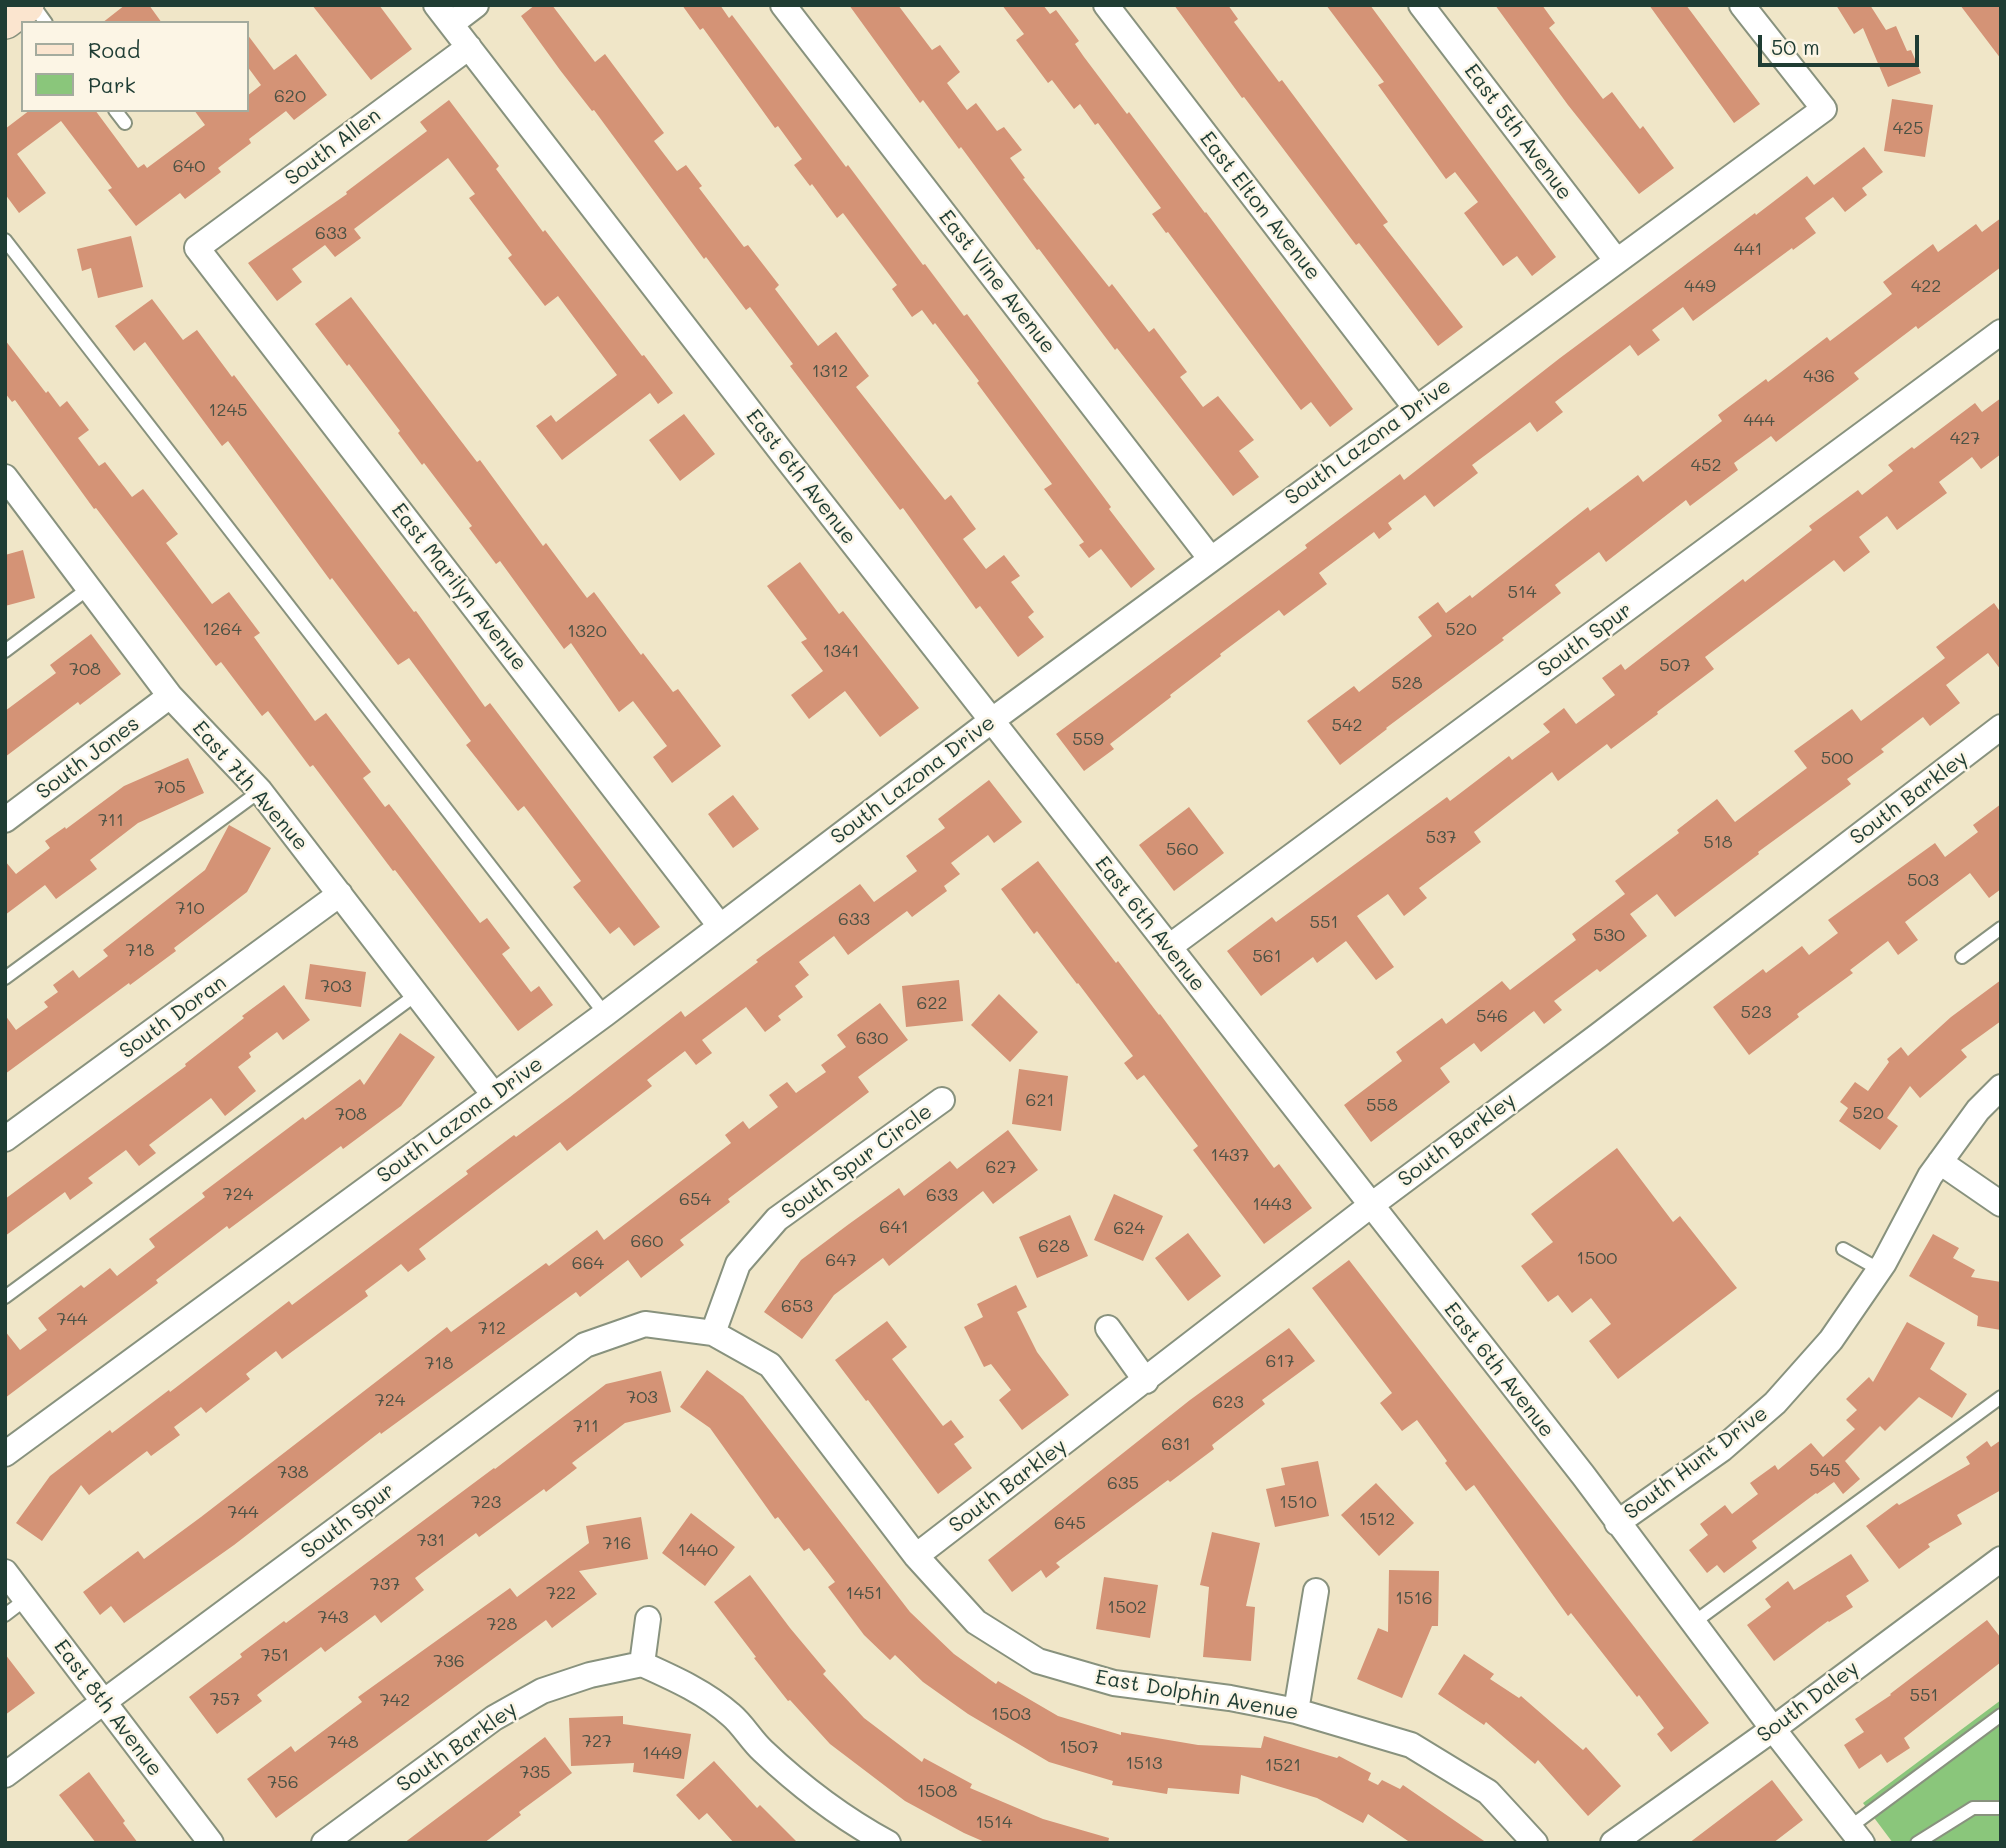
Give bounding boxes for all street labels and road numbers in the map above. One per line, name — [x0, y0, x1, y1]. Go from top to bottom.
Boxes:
street label: East 5th Avenue — [1459, 59, 1577, 205]
street label: South Allen — [280, 103, 386, 191]
street label: East Elton Avenue — [1194, 127, 1326, 285]
street label: East Vine Avenue — [933, 205, 1061, 359]
street label: South Lazona Drive — [1280, 373, 1456, 511]
street label: East 6th Avenue — [740, 404, 862, 550]
street label: East Marilyn Avenue — [386, 498, 532, 676]
street label: South Spur — [1533, 597, 1637, 683]
street label: South Lazona Drive — [826, 710, 1000, 850]
street label: South Jones — [32, 711, 144, 805]
street label: East 7th Avenue — [187, 716, 313, 856]
street label: South Barkley — [1845, 746, 1973, 850]
street label: East 6th Avenue — [1089, 851, 1211, 997]
street label: South Doran — [115, 970, 231, 1064]
street label: South Lazona Drive — [372, 1051, 548, 1189]
street label: South Barkley — [1393, 1088, 1521, 1192]
street label: South Spur Circle — [777, 1099, 937, 1225]
street label: East 6th Avenue — [1438, 1297, 1560, 1443]
street label: South Hunt Drive — [1619, 1401, 1773, 1525]
street label: South Barkley — [944, 1434, 1072, 1538]
street label: South Spur — [296, 1478, 400, 1564]
street label: East 8th Avenue — [48, 1635, 168, 1781]
street label: South Daley — [1752, 1656, 1864, 1748]
street label: East Dolphin Avenue — [1094, 1665, 1300, 1725]
street label: South Barkley — [392, 1696, 522, 1798]

